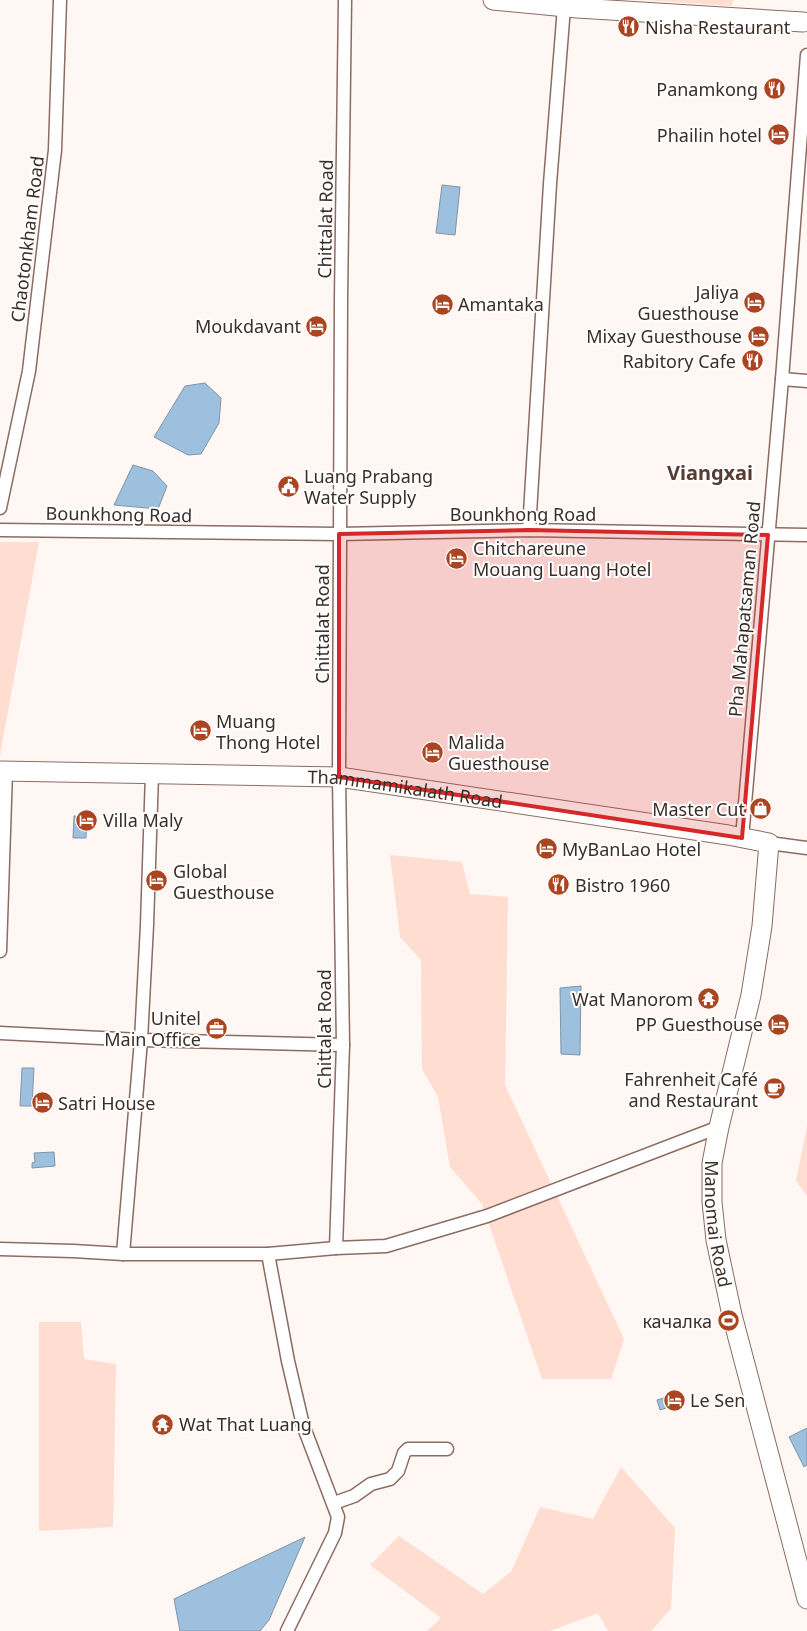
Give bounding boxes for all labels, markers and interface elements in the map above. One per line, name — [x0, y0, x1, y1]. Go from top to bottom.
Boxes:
restaurant icon: Nisha Restaurant — [617, 15, 641, 39]
place label: Nisha Restaurant — [645, 15, 791, 39]
place label: Panamkong — [656, 77, 758, 101]
restaurant icon: Panamkong — [762, 77, 786, 101]
place label: Phailin hotel — [657, 123, 762, 147]
hotel icon: Phailin hotel — [766, 123, 790, 147]
street label: Chaotonkham Road — [5, 154, 49, 324]
street label: Chittalat Road — [312, 159, 338, 279]
place label: Jaliya Guesthouse — [638, 280, 739, 325]
hotel icon: Jaliya Guesthouse — [743, 290, 767, 314]
hotel icon: Amantaka — [430, 292, 454, 316]
place label: Amantaka — [458, 292, 544, 316]
place label: Moukdavant — [195, 314, 302, 338]
hotel icon: Moukdavant — [305, 314, 329, 338]
place label: Mixay Guesthouse — [586, 324, 742, 348]
hotel icon: Mixay Guesthouse — [746, 324, 770, 348]
place label: Rabitory Cafe — [622, 349, 736, 373]
restaurant icon: Rabitory Cafe — [740, 349, 764, 373]
district label: Viangxai — [667, 459, 753, 486]
place label: Luang Prabang Water Supply — [304, 464, 433, 509]
public building icon: Luang Prabang Water Supply — [276, 474, 300, 498]
street label: Pha Mahapatsaman Road — [723, 500, 765, 718]
street label: Bounkhong Road — [46, 501, 192, 527]
street label: Bounkhong Road — [450, 502, 596, 526]
place label: Chitchareune Mouang Luang Hotel — [473, 536, 651, 581]
hotel icon: Chitchareune Mouang Luang Hotel — [445, 546, 469, 570]
street label: Chittalat Road — [310, 564, 334, 684]
place label: Muang Thong Hotel — [216, 709, 320, 754]
hotel icon: Muang Thong Hotel — [188, 719, 212, 743]
place label: Malida Guesthouse — [448, 730, 549, 775]
hotel icon: Malida Guesthouse — [420, 740, 444, 764]
street label: Thammamikalath Road — [307, 764, 504, 813]
place label: Master Cut — [652, 797, 745, 821]
shop icon: Master Cut — [749, 797, 773, 821]
hotel icon: Villa Maly — [75, 808, 99, 832]
place label: Villa Maly — [103, 808, 184, 832]
hotel icon: MyBanLao Hotel — [534, 837, 558, 861]
place label: MyBanLao Hotel — [562, 837, 701, 861]
place label: Global Guesthouse — [173, 859, 274, 904]
hotel icon: Global Guesthouse — [145, 869, 169, 893]
restaurant icon: Bistro 1960 — [547, 873, 571, 897]
place label: Bistro 1960 — [575, 873, 670, 897]
street label: Chittalat Road — [312, 969, 336, 1089]
place label: Wat Manorom — [572, 987, 693, 1011]
temple icon: Wat Manorom — [697, 987, 721, 1011]
place label: Unitel Main Office — [104, 1006, 201, 1051]
place label: PP Guesthouse — [635, 1012, 763, 1036]
hotel icon: PP Guesthouse — [767, 1012, 791, 1036]
office icon: Unitel Main Office — [205, 1016, 229, 1040]
place label: Fahrenheit Café and Restaurant — [624, 1067, 758, 1112]
cafe icon: Fahrenheit Café and Restaurant — [762, 1077, 786, 1101]
hotel icon: Satri House — [30, 1091, 54, 1115]
place label: Satri House — [58, 1091, 155, 1115]
street label: Manomai Road — [700, 1160, 738, 1289]
place label: качалка — [642, 1309, 712, 1333]
sports icon: качалка — [716, 1309, 740, 1333]
hotel icon: Le Sen — [662, 1388, 686, 1412]
place label: Le Sen — [690, 1388, 745, 1412]
temple icon: Wat That Luang — [151, 1412, 175, 1436]
place label: Wat That Luang — [179, 1412, 312, 1436]

